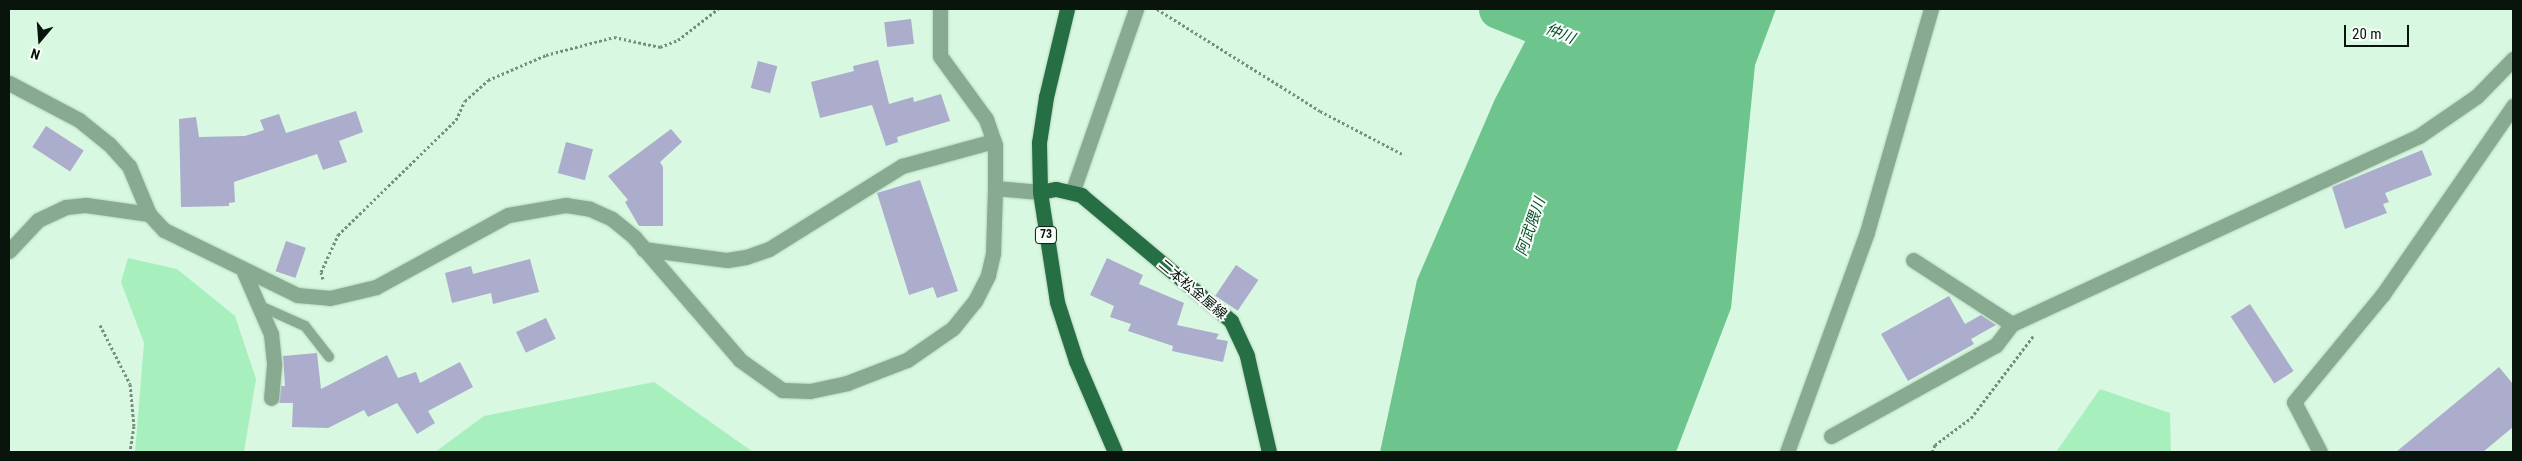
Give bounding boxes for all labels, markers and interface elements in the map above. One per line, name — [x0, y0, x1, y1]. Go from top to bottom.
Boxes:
north arrow — [15, 15, 65, 65]
scale bar — [2347, 15, 2412, 47]
water label: 仲川 — [1543, 20, 1577, 48]
text: 20 m — [2352, 25, 2382, 43]
text: N — [29, 45, 42, 63]
water label: 阿武隈川 — [1513, 196, 1549, 258]
road number: 73 — [1035, 226, 1057, 244]
street label: 二本松金屋線 — [1155, 256, 1231, 322]

